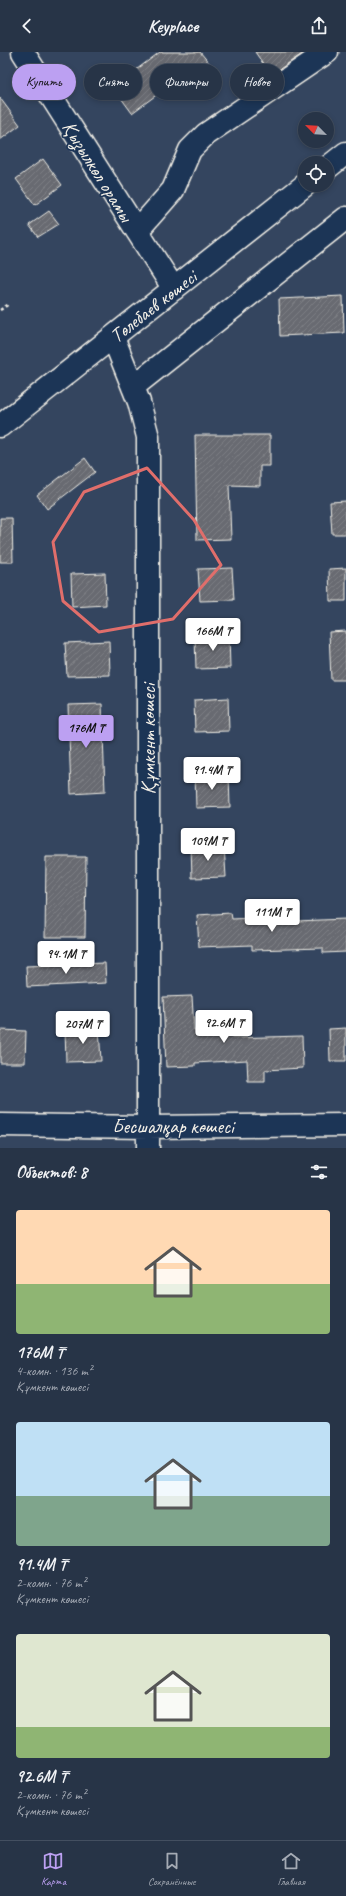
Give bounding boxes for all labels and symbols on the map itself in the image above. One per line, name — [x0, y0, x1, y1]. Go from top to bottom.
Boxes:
north arrow — [298, 112, 334, 148]
street label: Қызылкөл орамы — [56, 116, 139, 228]
street label: Төлебаев көшесі — [105, 263, 204, 348]
pin: 166M ₸ — [180, 618, 246, 652]
street label: Құмкент көшесі — [136, 681, 161, 794]
pin: 176M ₸ — [53, 715, 119, 749]
pin: 91.4M ₸ — [175, 757, 249, 791]
pin: 109M ₸ — [175, 828, 241, 862]
pin: 111M ₸ — [239, 899, 305, 933]
pin: 94.1M ₸ — [29, 941, 103, 975]
pin: 92.6M ₸ — [187, 1010, 261, 1044]
pin: 207M ₸ — [50, 1011, 116, 1045]
street label: Бесшалқар көшесі — [112, 1114, 236, 1139]

